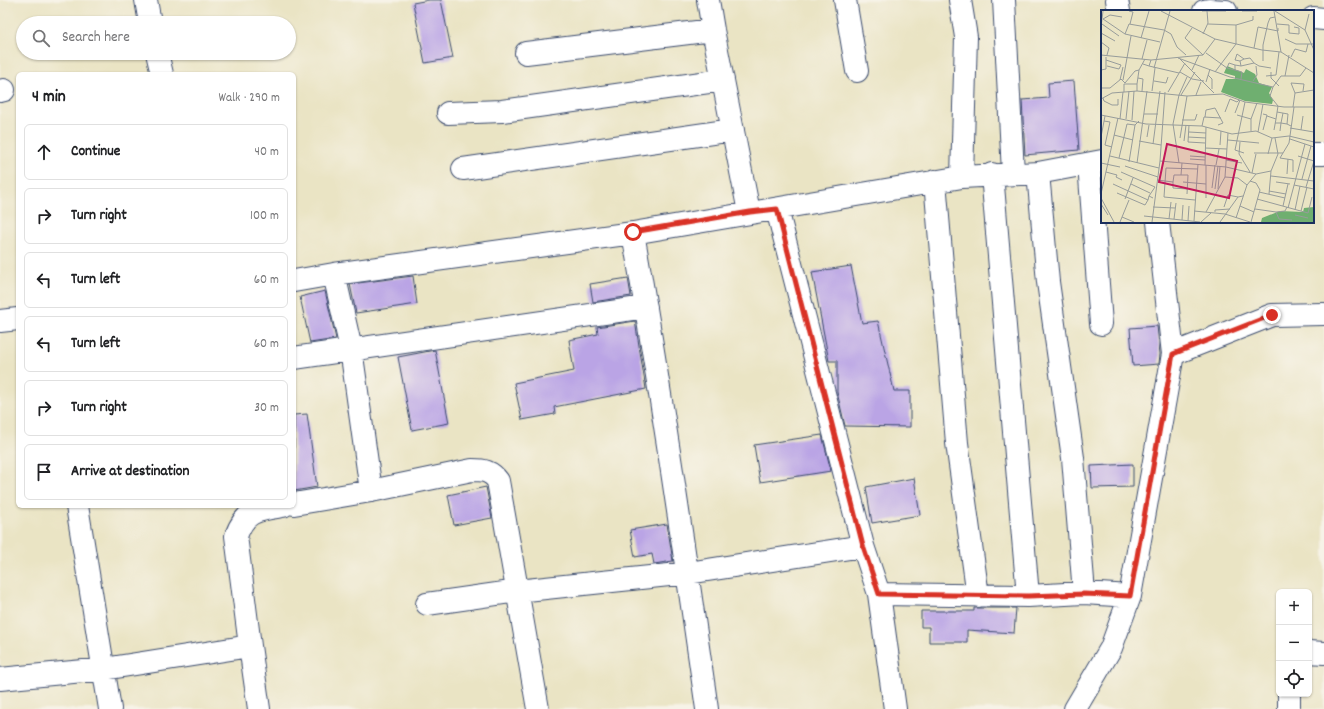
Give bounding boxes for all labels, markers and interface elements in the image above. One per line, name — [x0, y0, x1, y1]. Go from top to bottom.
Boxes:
inset map — [1101, 10, 1314, 223]
search box — [16, 16, 296, 60]
icon: search — [30, 27, 52, 49]
text: Search here — [62, 27, 130, 49]
text: 4 min — [32, 86, 66, 110]
text: Walk · 290 m — [218, 89, 280, 108]
icon: ahead — [33, 141, 55, 163]
text: Continue — [71, 141, 120, 163]
text: 40 m — [255, 143, 279, 162]
icon: right — [33, 205, 55, 227]
text: Turn right — [71, 205, 127, 227]
text: 100 m — [250, 207, 279, 226]
route start — [624, 223, 642, 241]
icon: left — [33, 269, 55, 291]
text: Turn left — [71, 269, 120, 291]
text: 60 m — [254, 271, 279, 290]
route end — [1263, 306, 1281, 324]
icon: left — [33, 333, 55, 355]
text: Turn left — [71, 333, 120, 355]
text: 60 m — [254, 335, 279, 354]
icon: right — [33, 397, 55, 419]
text: Turn right — [71, 397, 127, 419]
text: 30 m — [254, 399, 279, 418]
icon: arrive — [33, 461, 55, 483]
text: Arrive at destination — [71, 461, 189, 483]
map controls — [1276, 589, 1312, 697]
button: + — [1276, 589, 1312, 625]
button: − — [1276, 625, 1312, 661]
button: locate — [1276, 661, 1312, 697]

